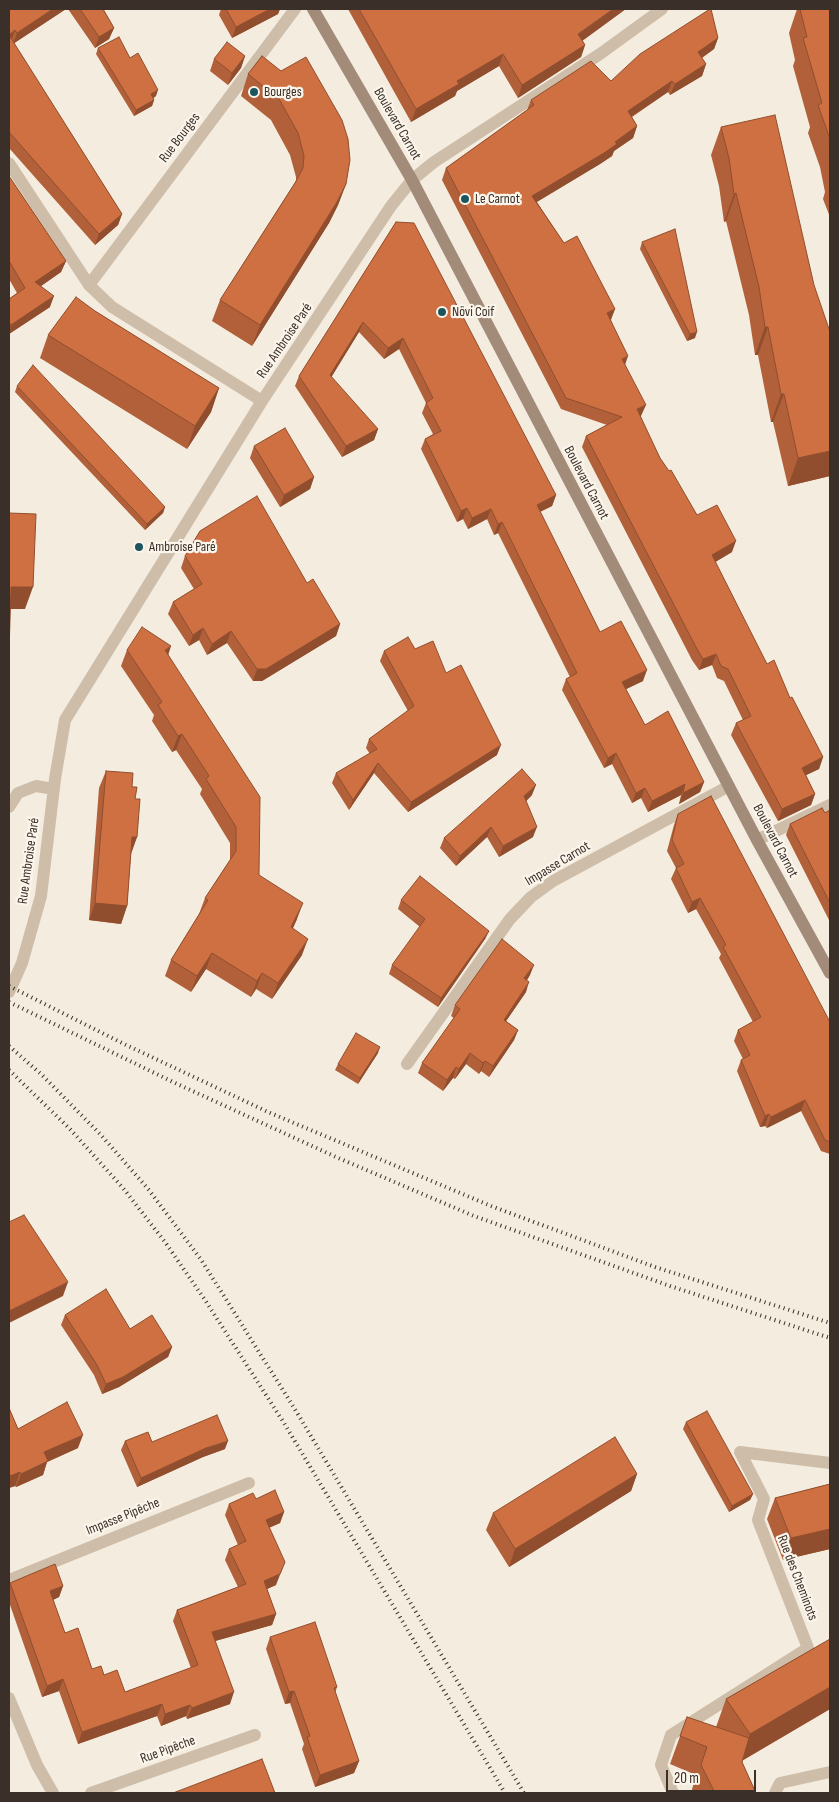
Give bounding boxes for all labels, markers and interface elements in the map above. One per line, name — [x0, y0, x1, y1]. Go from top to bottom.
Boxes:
place label: Bourges — [264, 84, 302, 100]
street label: Boulevard Carnot — [370, 85, 424, 163]
marker: Bourges — [248, 86, 260, 98]
street label: Rue Bourges — [156, 110, 204, 166]
place label: Le Carnot — [475, 191, 520, 207]
marker: Le Carnot — [459, 193, 471, 205]
street label: Rue Ambroise Paré — [254, 300, 316, 382]
place label: Növi Coif — [452, 304, 494, 320]
marker: Növi Coif — [436, 306, 448, 318]
street label: Boulevard Carnot — [560, 444, 612, 522]
place label: Ambroise Paré — [149, 539, 216, 555]
marker: Ambroise Paré — [133, 541, 145, 553]
street label: Boulevard Carnot — [749, 802, 801, 880]
street label: Rue Ambroise Paré — [15, 817, 43, 905]
street label: Impasse Carnot — [522, 838, 594, 890]
street label: Impasse Pipêche — [84, 1495, 162, 1539]
street label: Rue des Cheminots — [773, 1533, 821, 1623]
street label: Rue Pipêche — [138, 1732, 198, 1768]
scale bar — [669, 1760, 759, 1792]
text: 20 m — [674, 1769, 699, 1788]

